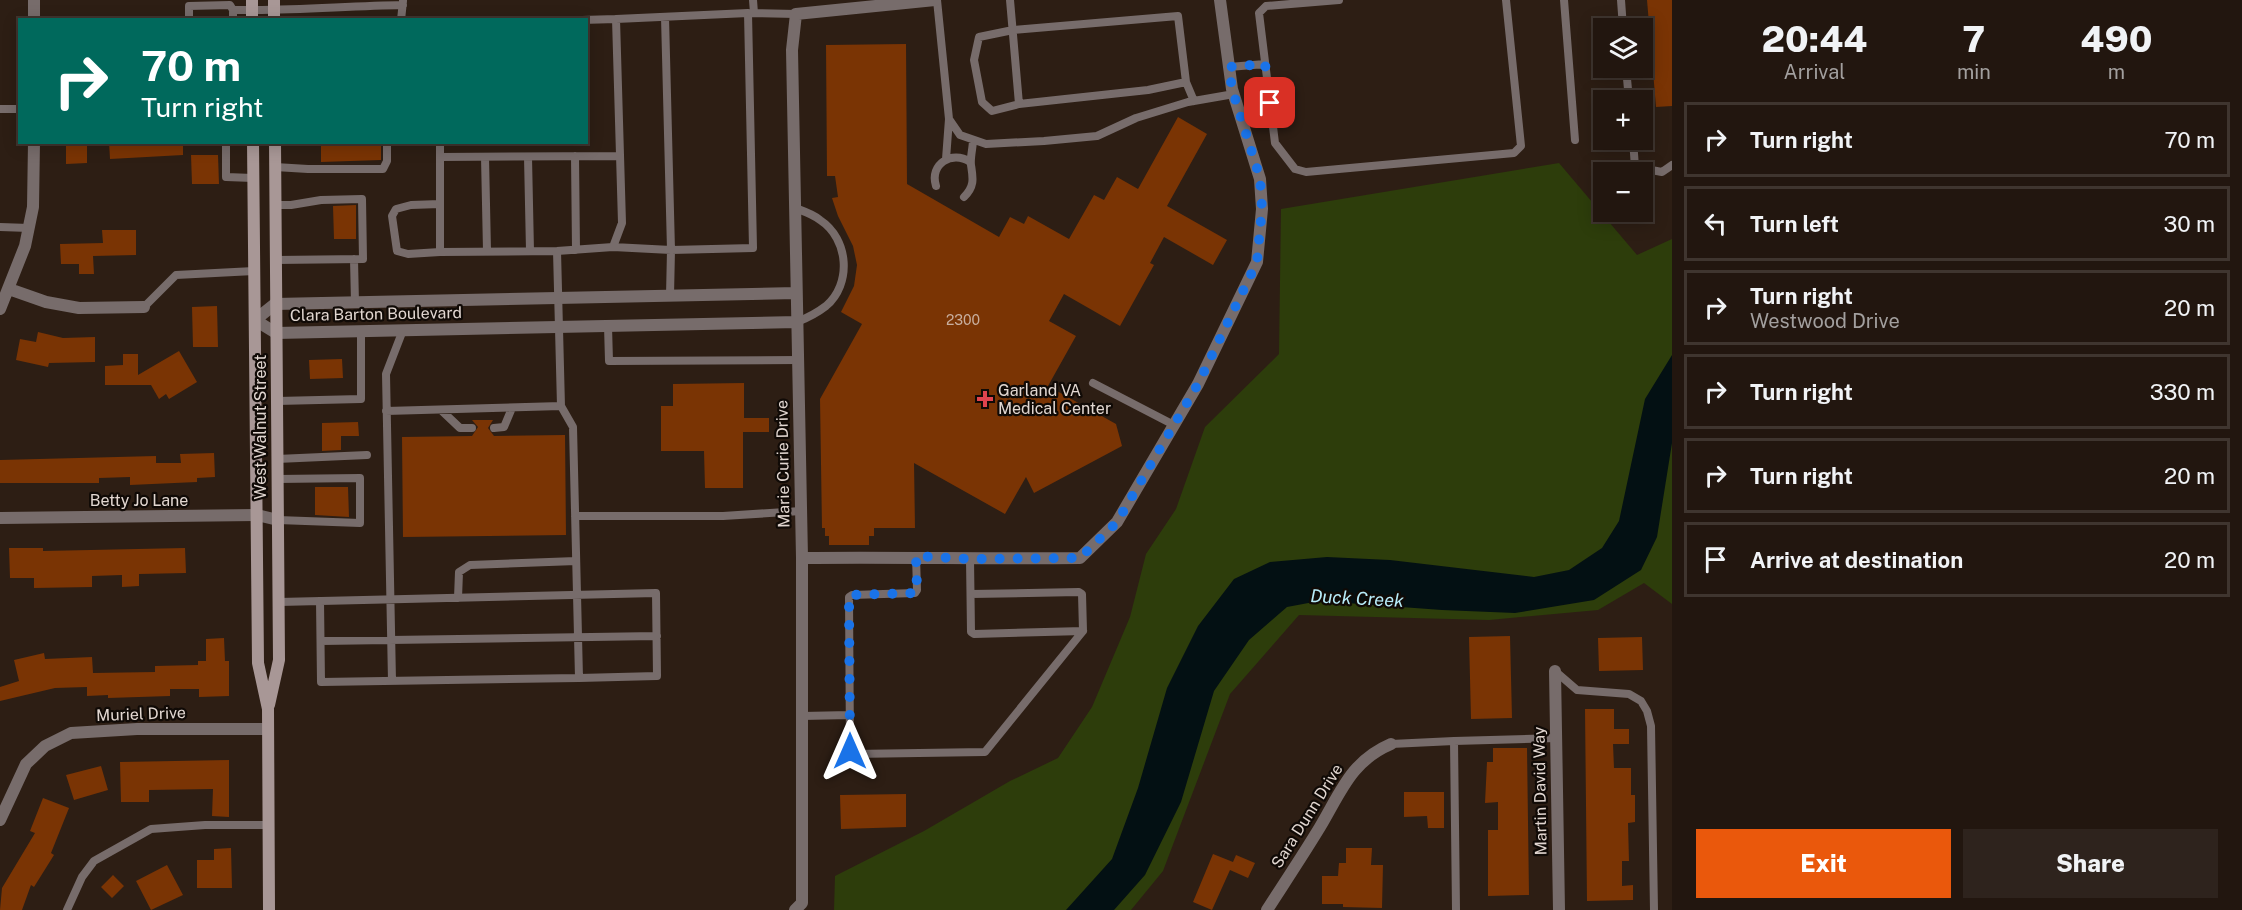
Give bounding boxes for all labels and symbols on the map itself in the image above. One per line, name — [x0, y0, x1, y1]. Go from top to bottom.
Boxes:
pin — [1244, 77, 1295, 128]
street label: Clara Barton Boulevard — [290, 303, 462, 325]
house number: 2300 — [946, 312, 980, 328]
street label: West Walnut Street — [251, 355, 270, 499]
place label: Garland VA Medical Center — [998, 381, 1111, 418]
marker: Garland VA Medical Center — [976, 390, 994, 408]
street label: Marie Curie Drive — [772, 400, 794, 528]
street label: Betty Jo Lane — [90, 491, 188, 510]
water label: Duck Creek — [1310, 585, 1405, 611]
street label: Muriel Drive — [96, 703, 186, 725]
position arrow — [818, 719, 882, 783]
street label: Martin David Way — [1529, 726, 1551, 856]
street label: Sara Dunn Drive — [1267, 760, 1347, 872]

